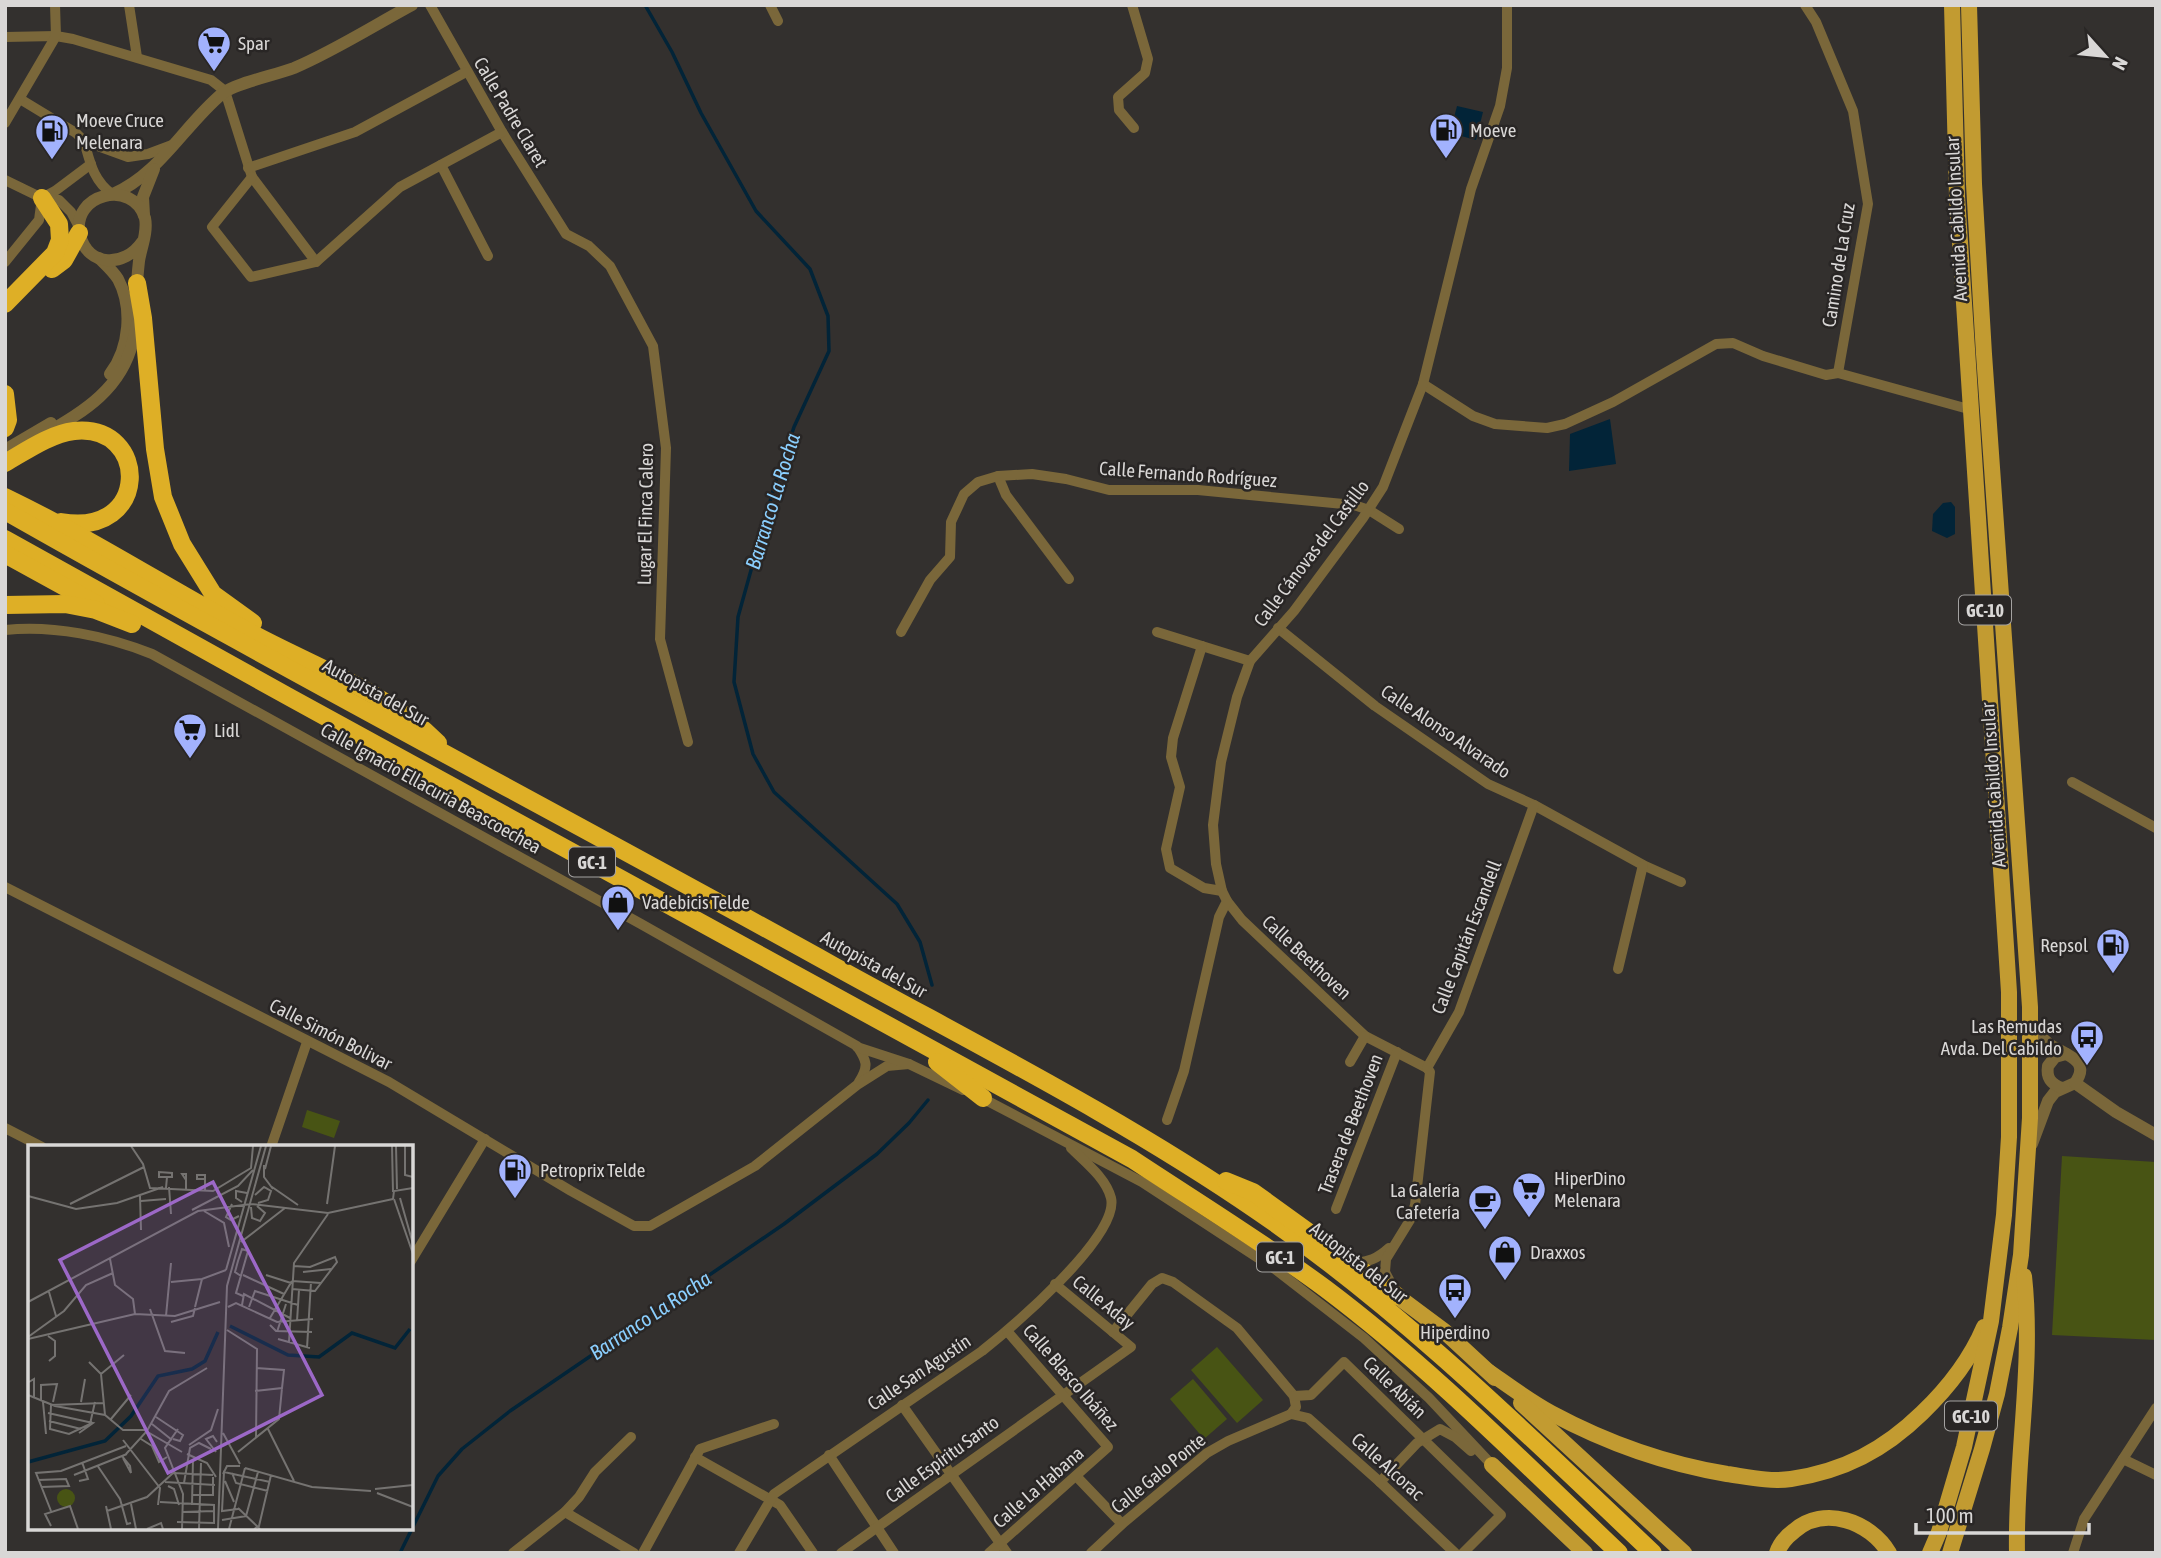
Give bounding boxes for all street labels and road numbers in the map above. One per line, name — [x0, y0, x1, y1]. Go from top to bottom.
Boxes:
street label: Calle Padre Claret — [470, 53, 552, 171]
street label: Avenida Cabildo Insular — [1941, 136, 1971, 302]
street label: Camino de La Cruz — [1817, 201, 1859, 329]
street label: Lugar El Finca Calero — [633, 443, 657, 585]
street label: Calle Fernando Rodríguez — [1098, 457, 1278, 491]
street label: Calle Cánovas del Castillo — [1249, 475, 1373, 631]
road number: GC-10 — [1959, 596, 2011, 624]
street label: Autopista del Sur — [319, 654, 433, 730]
street label: Calle Alonso Alvarado — [1377, 679, 1515, 783]
street label: Avenida Cabildo Insular — [1976, 701, 2010, 868]
street label: Calle Ignacio Ellacuria Beascoechea — [317, 718, 545, 858]
road number: GC-1 — [569, 848, 615, 876]
street label: Calle Capitán Escandell — [1427, 857, 1505, 1017]
street label: Calle Beethoven — [1258, 910, 1356, 1004]
street label: Autopista del Sur — [817, 926, 931, 1002]
street label: Calle Simón Bolivar — [266, 994, 396, 1075]
street label: Trasera de Beethoven — [1313, 1051, 1387, 1197]
street label: Autopista del Sur — [1306, 1217, 1412, 1307]
road number: GC-1 — [1257, 1242, 1303, 1272]
street label: Calle Aday — [1069, 1270, 1140, 1334]
street label: Calle Blasco Ibáñez — [1019, 1319, 1123, 1435]
street label: Calle San Agustín — [863, 1329, 975, 1415]
street label: Calle Abián — [1359, 1352, 1431, 1422]
road number: GC-10 — [1945, 1401, 1997, 1430]
street label: Calle Espíritu Santo — [881, 1411, 1003, 1507]
street label: Calle Galo Ponte — [1106, 1428, 1210, 1518]
street label: Calle Alcorac — [1347, 1428, 1429, 1505]
street label: Calle La Habana — [988, 1442, 1088, 1532]

